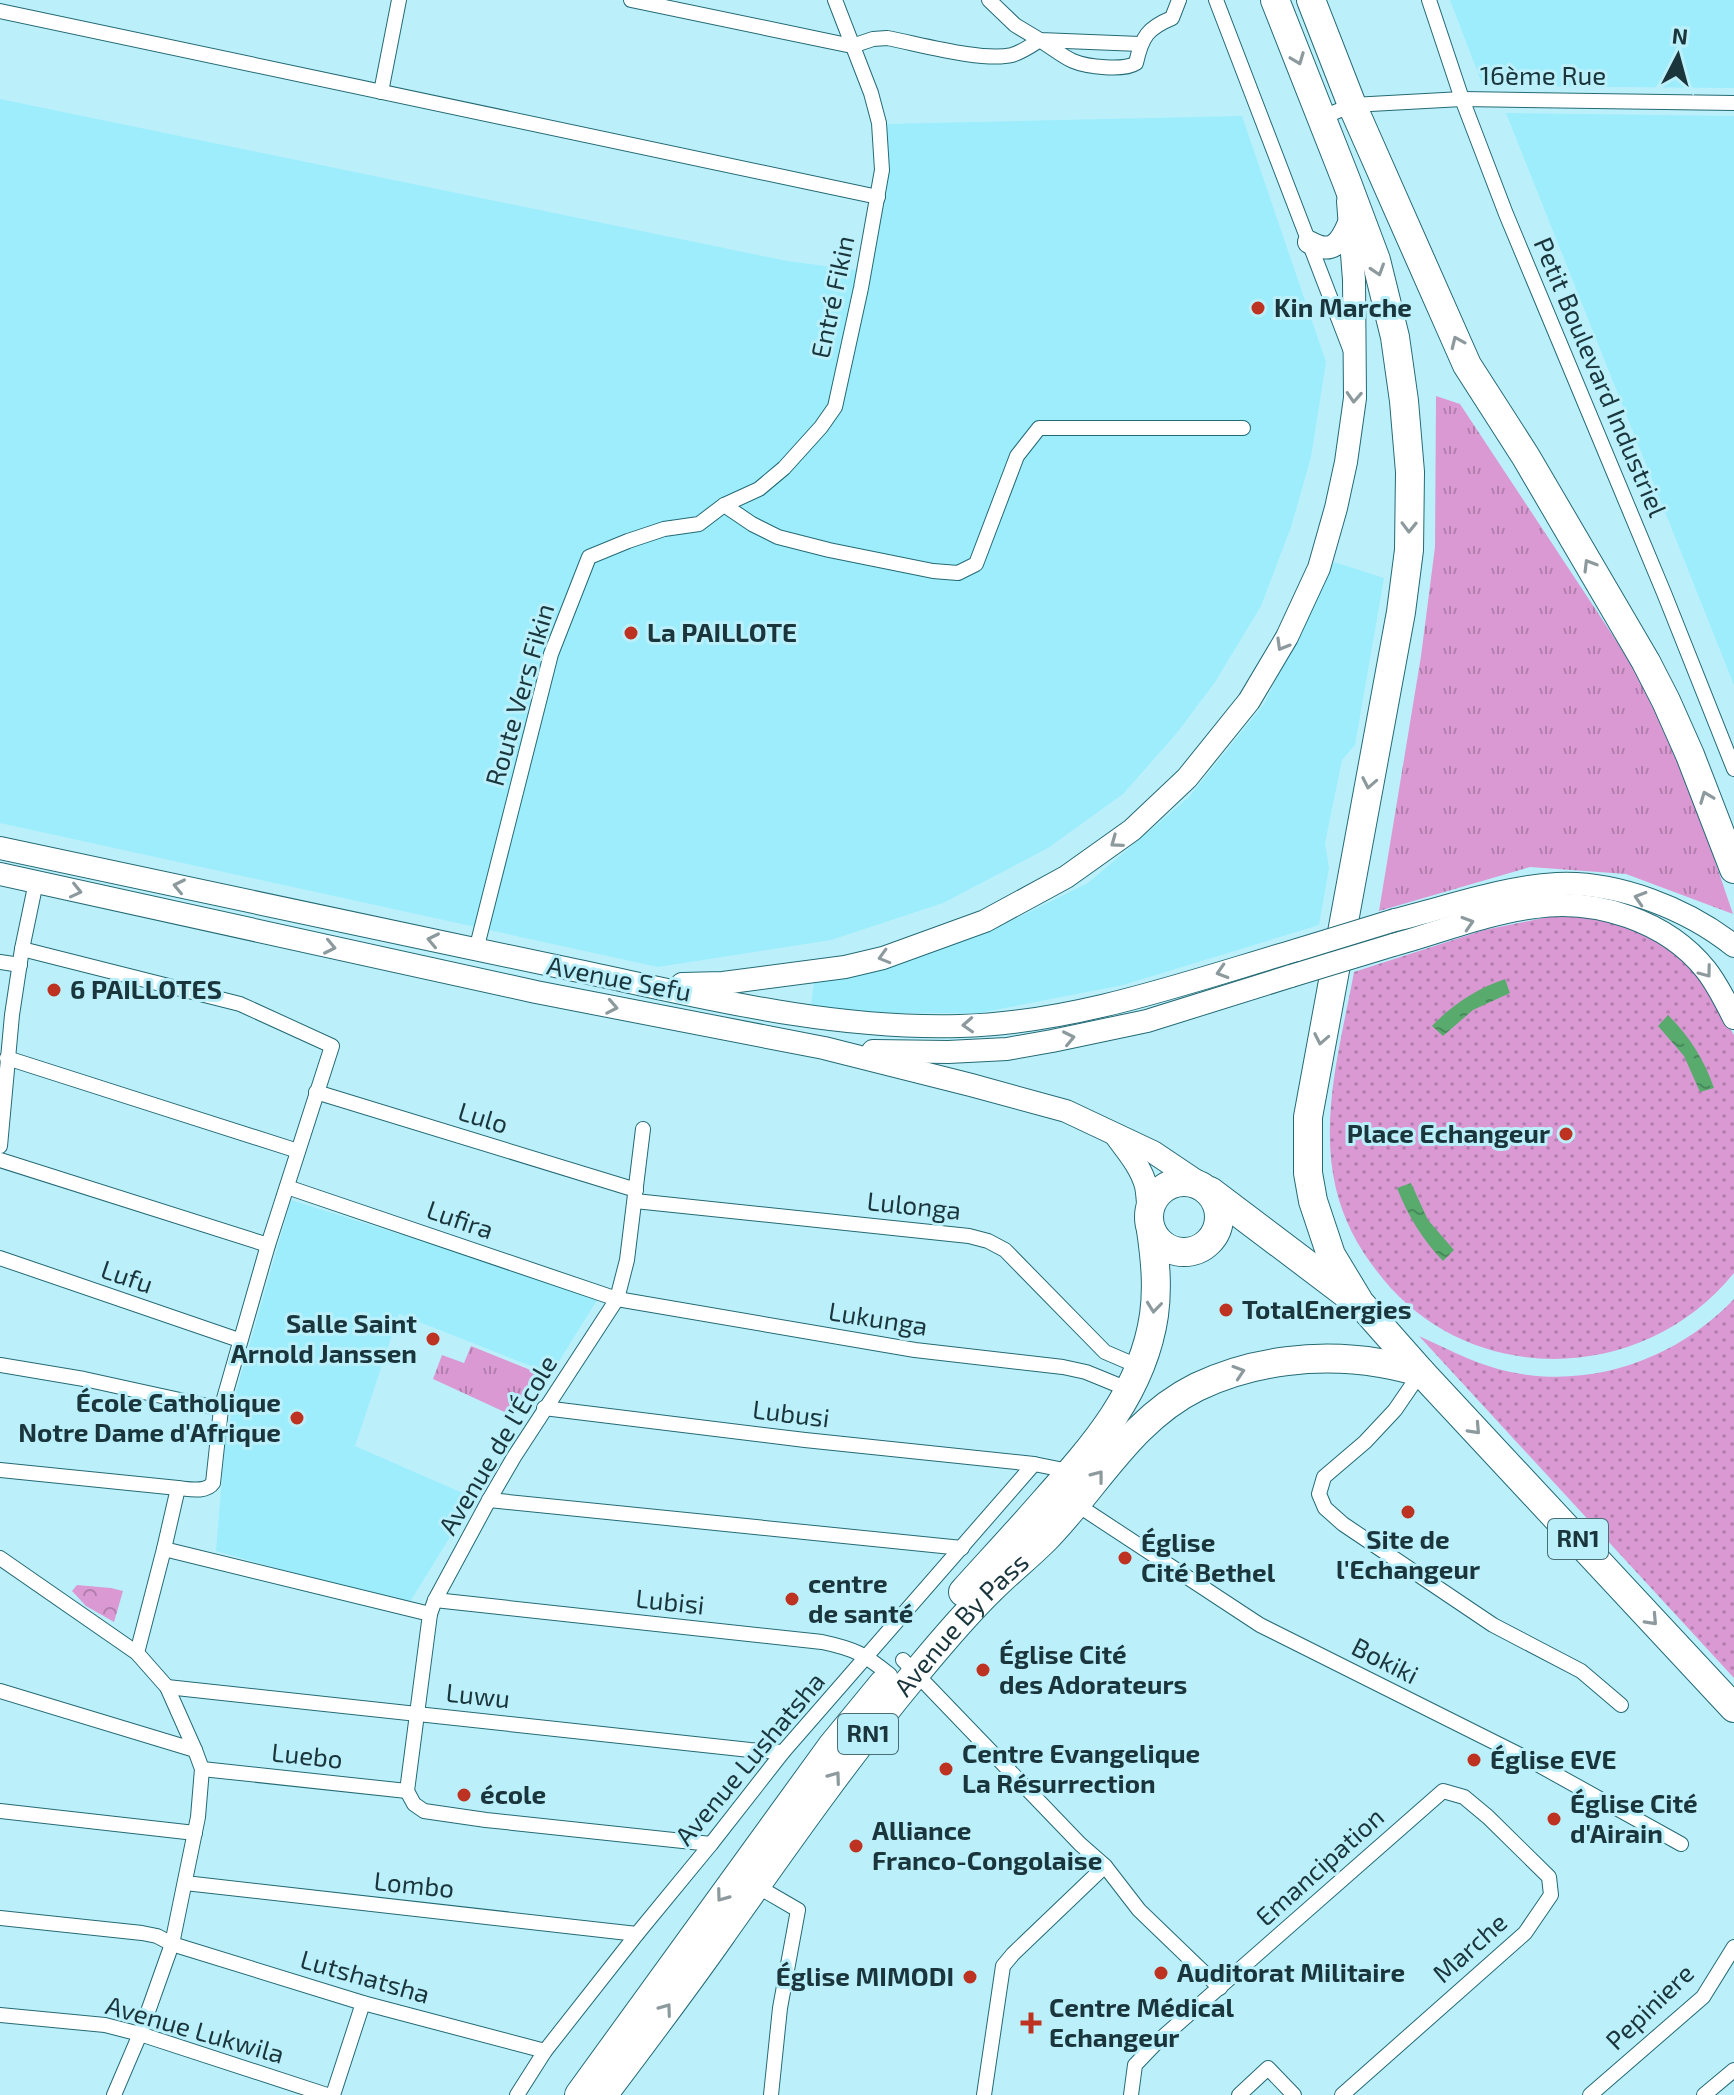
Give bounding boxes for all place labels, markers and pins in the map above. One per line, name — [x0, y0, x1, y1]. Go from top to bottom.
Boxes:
place label: Kin Marche — [1274, 291, 1412, 322]
marker: Kin Marche — [1249, 299, 1267, 317]
place label: La PAILLOTE — [647, 616, 797, 647]
marker: La PAILLOTE — [622, 624, 640, 642]
place label: 6 PAILLOTES — [70, 973, 222, 1004]
marker: 6 PAILLOTES — [45, 981, 63, 999]
place label: Place Echangeur — [1347, 1117, 1550, 1148]
marker: Place Echangeur — [1557, 1125, 1575, 1143]
place label: TotalEnergies — [1242, 1293, 1411, 1324]
marker: TotalEnergies — [1217, 1301, 1235, 1319]
place label: Salle Saint Arnold Janssen — [231, 1307, 417, 1368]
marker: Salle Saint Arnold Janssen — [424, 1330, 442, 1348]
place label: École Catholique Notre Dame d'Afrique — [18, 1386, 281, 1447]
marker: École Catholique Notre Dame d'Afrique — [288, 1409, 306, 1427]
marker: Site de l'Echangeur — [1399, 1503, 1417, 1521]
place label: Site de l'Echangeur — [1336, 1523, 1480, 1584]
place label: Église Cité Bethel — [1141, 1526, 1276, 1587]
marker: Église Cité Bethel — [1116, 1549, 1134, 1567]
place label: centre de santé — [808, 1567, 913, 1628]
marker: centre de santé — [783, 1590, 801, 1608]
place label: Église Cité des Adorateurs — [999, 1638, 1187, 1699]
marker: Église Cité des Adorateurs — [974, 1661, 992, 1679]
place label: Centre Evangelique La Résurrection — [962, 1737, 1200, 1798]
place label: Église EVE — [1490, 1743, 1617, 1774]
marker: Église EVE — [1465, 1751, 1483, 1769]
marker: Centre Evangelique La Résurrection — [937, 1760, 955, 1778]
place label: école — [480, 1778, 546, 1809]
marker: école — [455, 1786, 473, 1804]
place label: Église Cité d'Airain — [1570, 1787, 1698, 1848]
marker: Église Cité d'Airain — [1545, 1810, 1563, 1828]
place label: Alliance Franco-Congolaise — [872, 1814, 1102, 1875]
marker: Alliance Franco-Congolaise — [847, 1837, 865, 1855]
place label: Auditorat Militaire — [1177, 1956, 1405, 1987]
place label: Église MIMODI — [776, 1960, 954, 1991]
marker: Auditorat Militaire — [1152, 1964, 1170, 1982]
marker: Église MIMODI — [961, 1968, 979, 1986]
place label: Centre Médical Echangeur — [1049, 1991, 1235, 2052]
marker: Centre Médical Echangeur — [1020, 2012, 1042, 2034]

